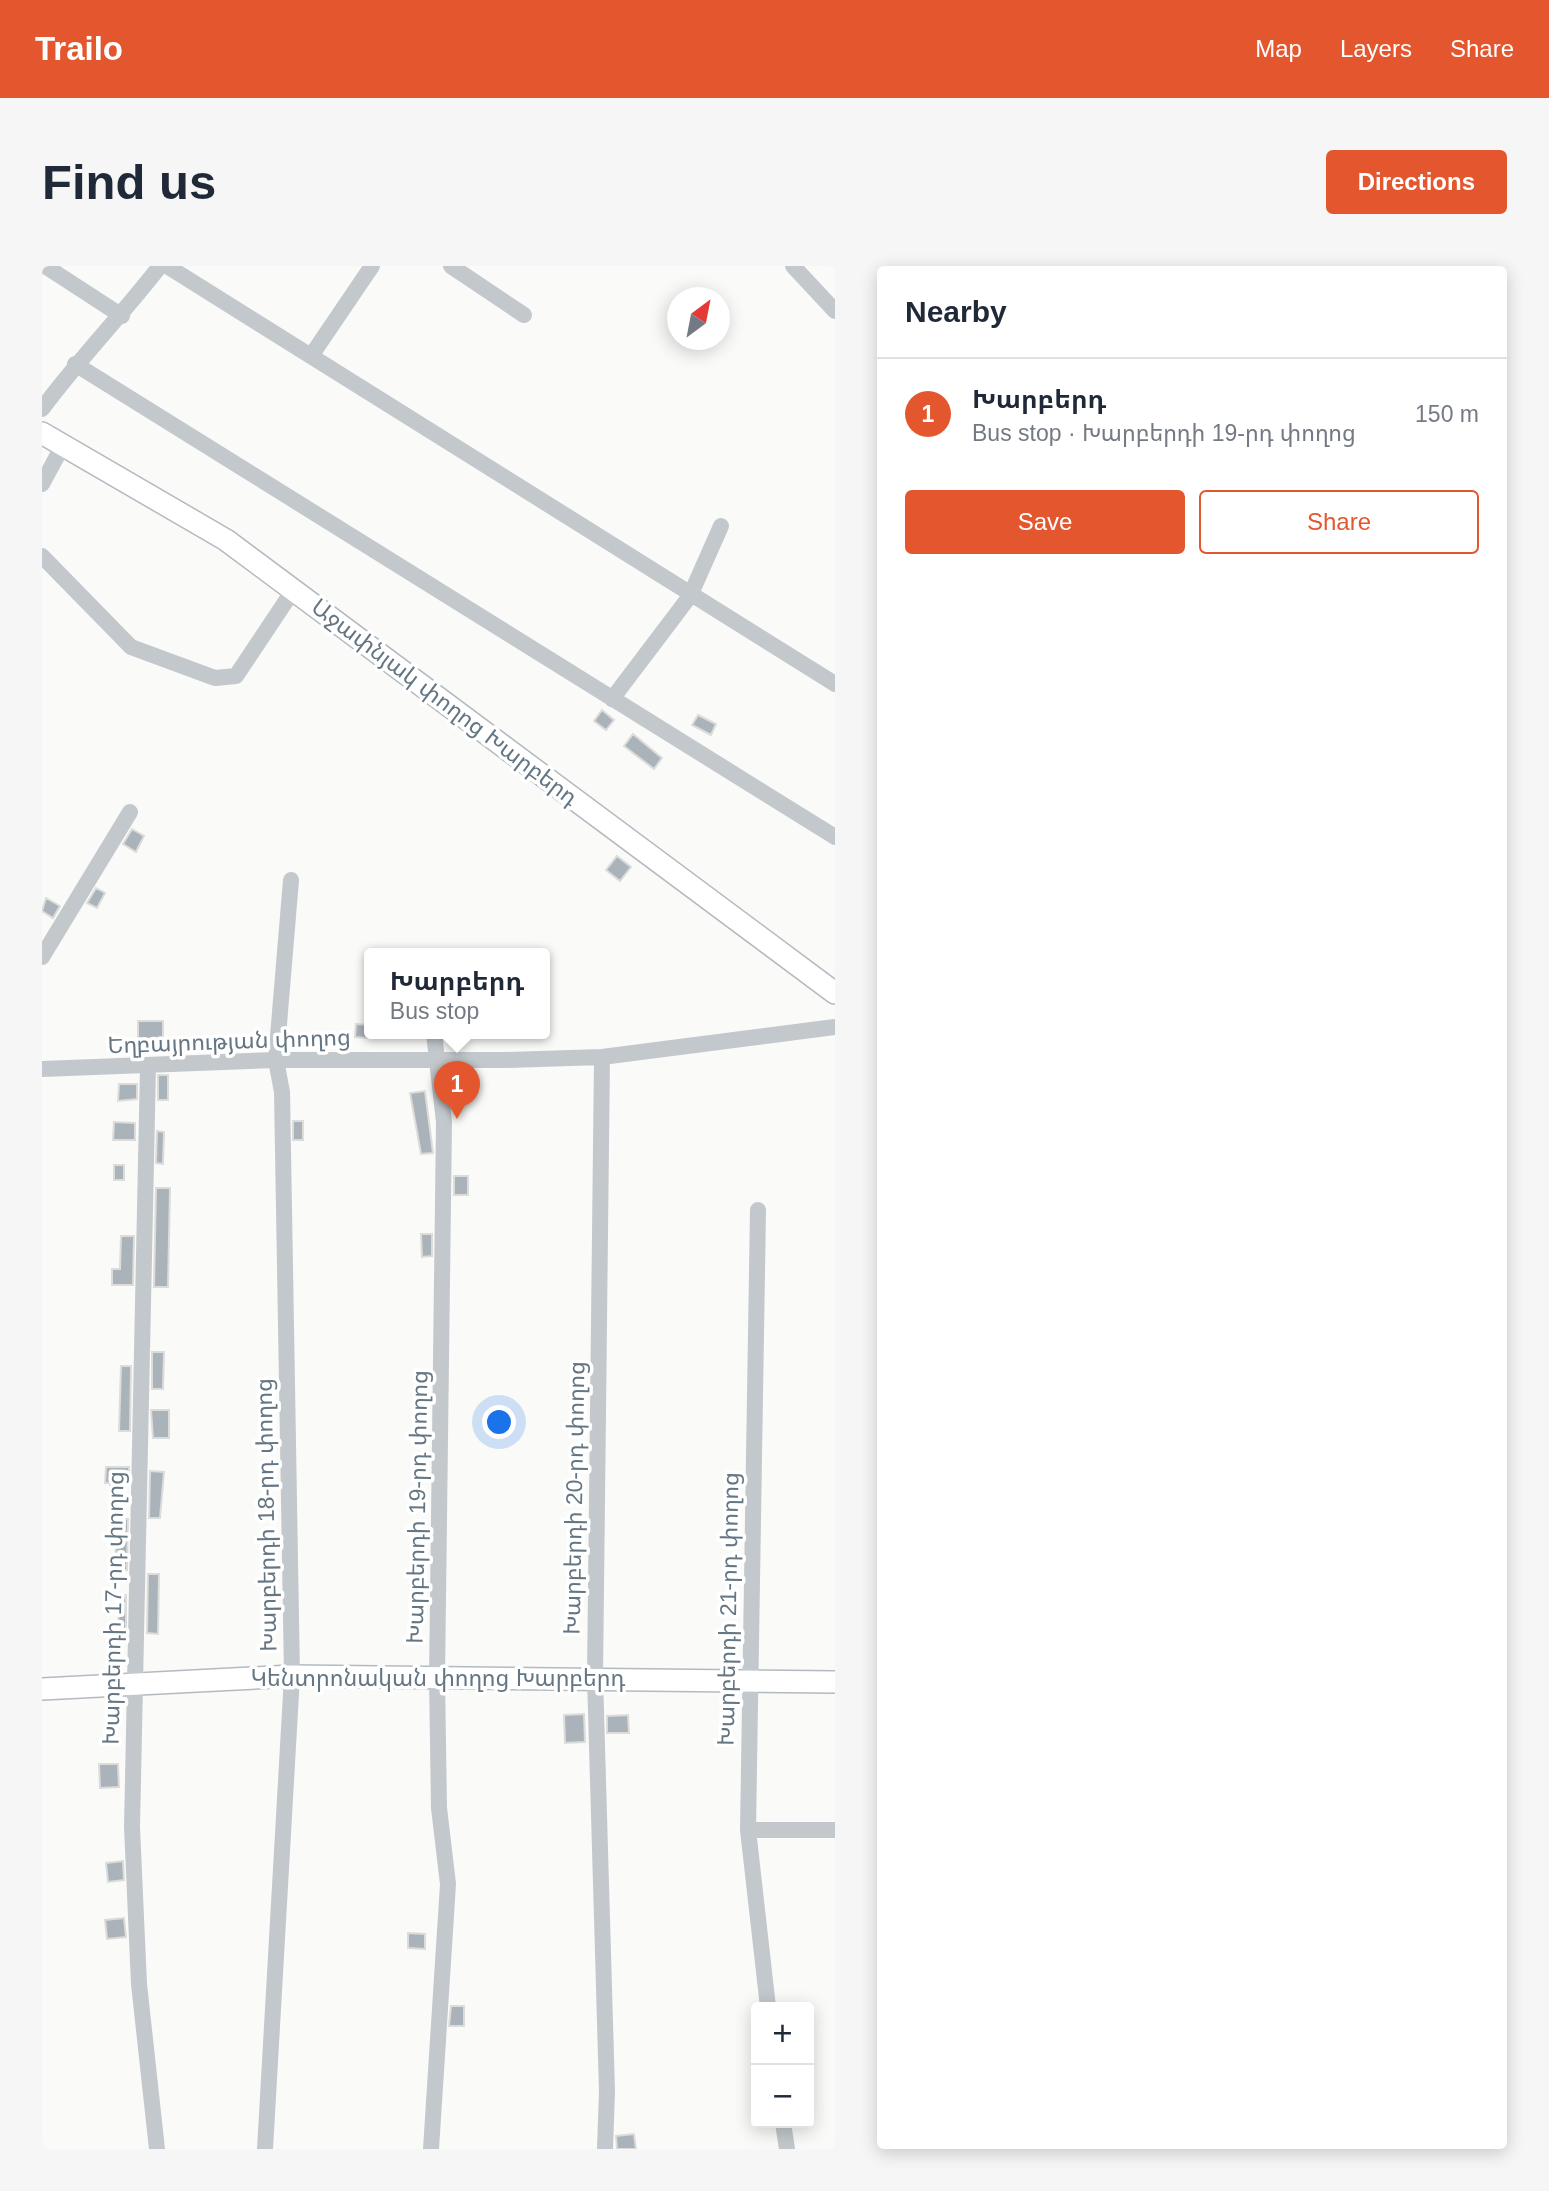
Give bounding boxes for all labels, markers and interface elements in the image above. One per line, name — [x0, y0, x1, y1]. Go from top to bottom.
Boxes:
text: Trailo — [35, 30, 123, 67]
text: Map — [1255, 35, 1302, 62]
text: Layers — [1340, 35, 1412, 62]
text: Share — [1450, 35, 1514, 62]
button: Directions — [1326, 150, 1507, 214]
text: Find us — [42, 155, 216, 209]
north arrow — [667, 287, 730, 350]
text: Nearby — [905, 295, 1007, 328]
text: Խարբերդ — [972, 384, 1106, 414]
text: 1 — [922, 401, 934, 427]
text: 150 m — [1415, 401, 1479, 427]
text: Bus stop · Խարբերդի 19-րդ փողոց — [972, 420, 1356, 446]
button: Save — [905, 490, 1185, 554]
button: Share — [1199, 490, 1479, 554]
street label: Աջափնյակ փողոց Խարբերդ — [306, 593, 583, 812]
popup — [364, 948, 550, 1039]
text: Խարբերդ — [390, 966, 524, 996]
text: Bus stop — [390, 998, 479, 1024]
street label: Եղբայրության փողոց — [107, 1024, 351, 1059]
pin: 1 — [434, 1061, 480, 1119]
street label: Խարբերդի 20-րդ փողոց — [559, 1361, 590, 1635]
street label: Խարբերդի 19-րդ փողոց — [402, 1370, 433, 1644]
street label: Խարբերդի 18-րդ փողոց — [251, 1378, 282, 1652]
your location — [482, 1405, 516, 1439]
street label: Խարբերդի 17-րդ փողոց — [98, 1471, 129, 1745]
street label: Խարբերդի 21-րդ փողոց — [713, 1472, 744, 1746]
street label: Կենտրոնական փողոց Խարբերդ — [251, 1665, 626, 1692]
map controls — [751, 2002, 814, 2128]
button: + — [751, 2002, 814, 2065]
button: − — [751, 2065, 814, 2128]

